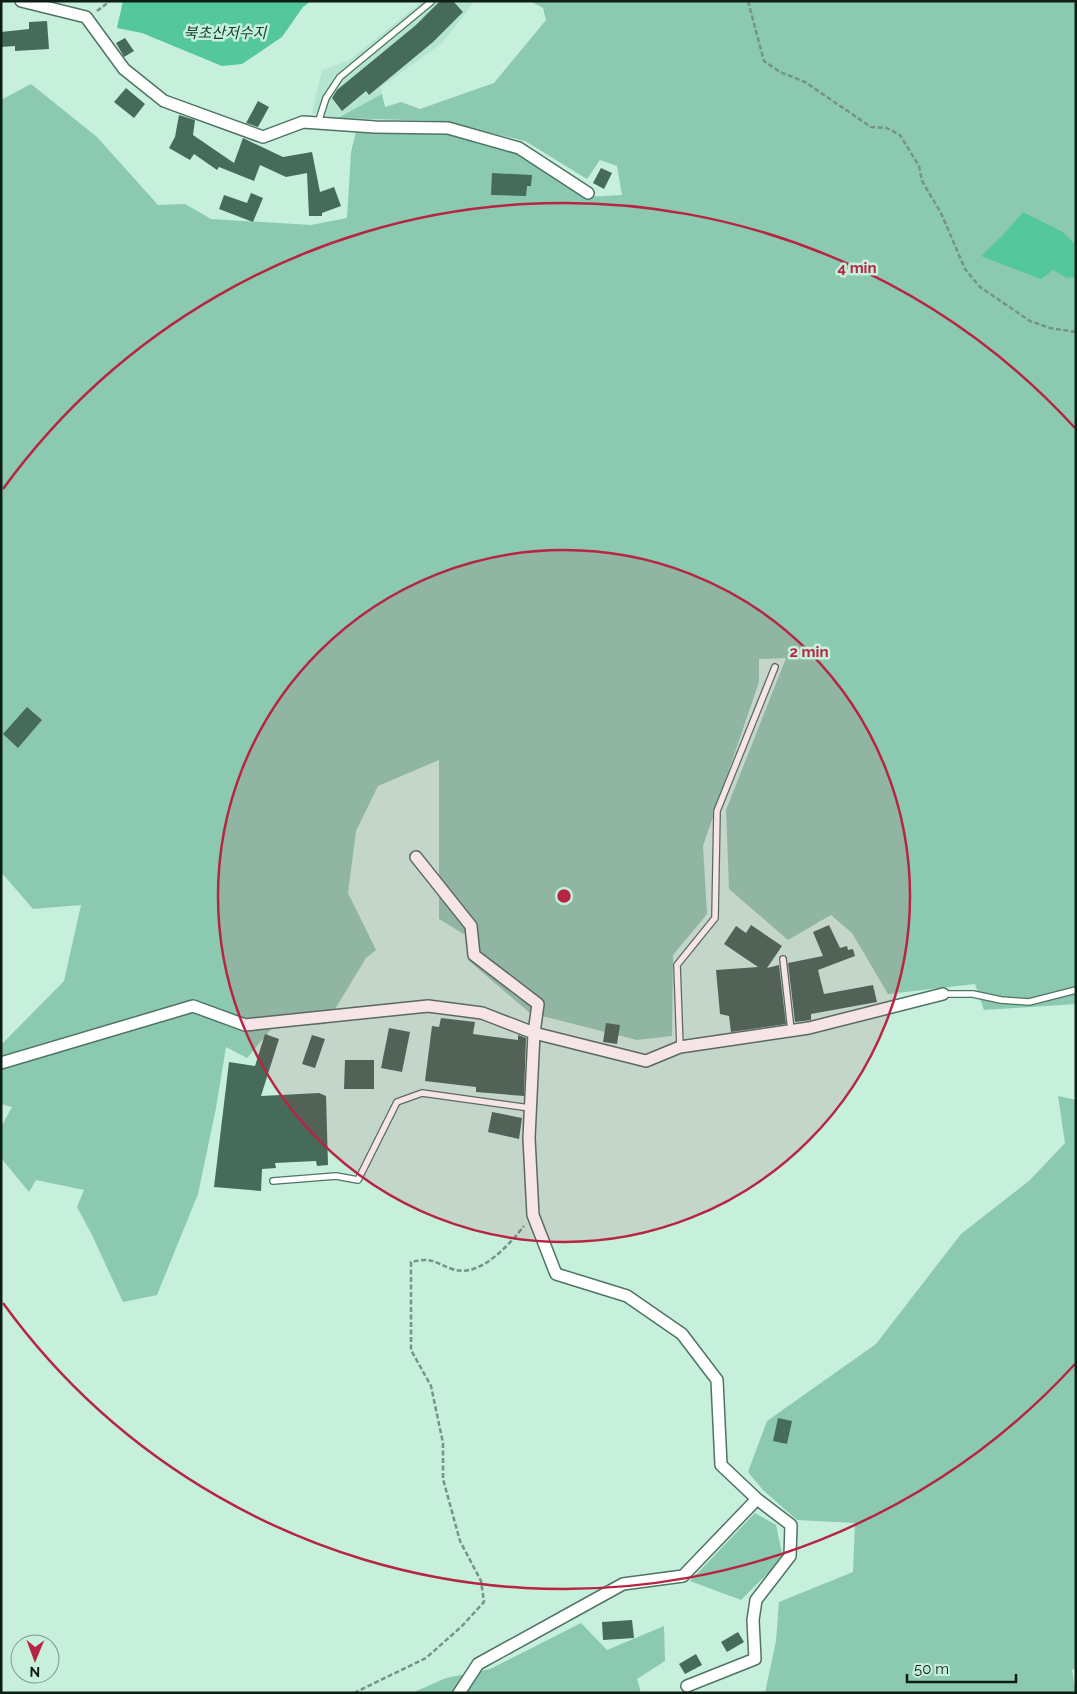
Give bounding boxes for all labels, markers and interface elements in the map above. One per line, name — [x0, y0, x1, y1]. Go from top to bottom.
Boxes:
water label: 북초산저수지 — [184, 24, 268, 42]
text: 4 min — [837, 259, 877, 277]
text: 2 min — [790, 643, 828, 661]
centre of rings — [555, 887, 573, 905]
north arrow — [10, 1634, 60, 1684]
scale bar — [907, 1652, 1016, 1684]
text: 50 m — [914, 1660, 949, 1678]
text: N — [29, 1664, 40, 1680]

